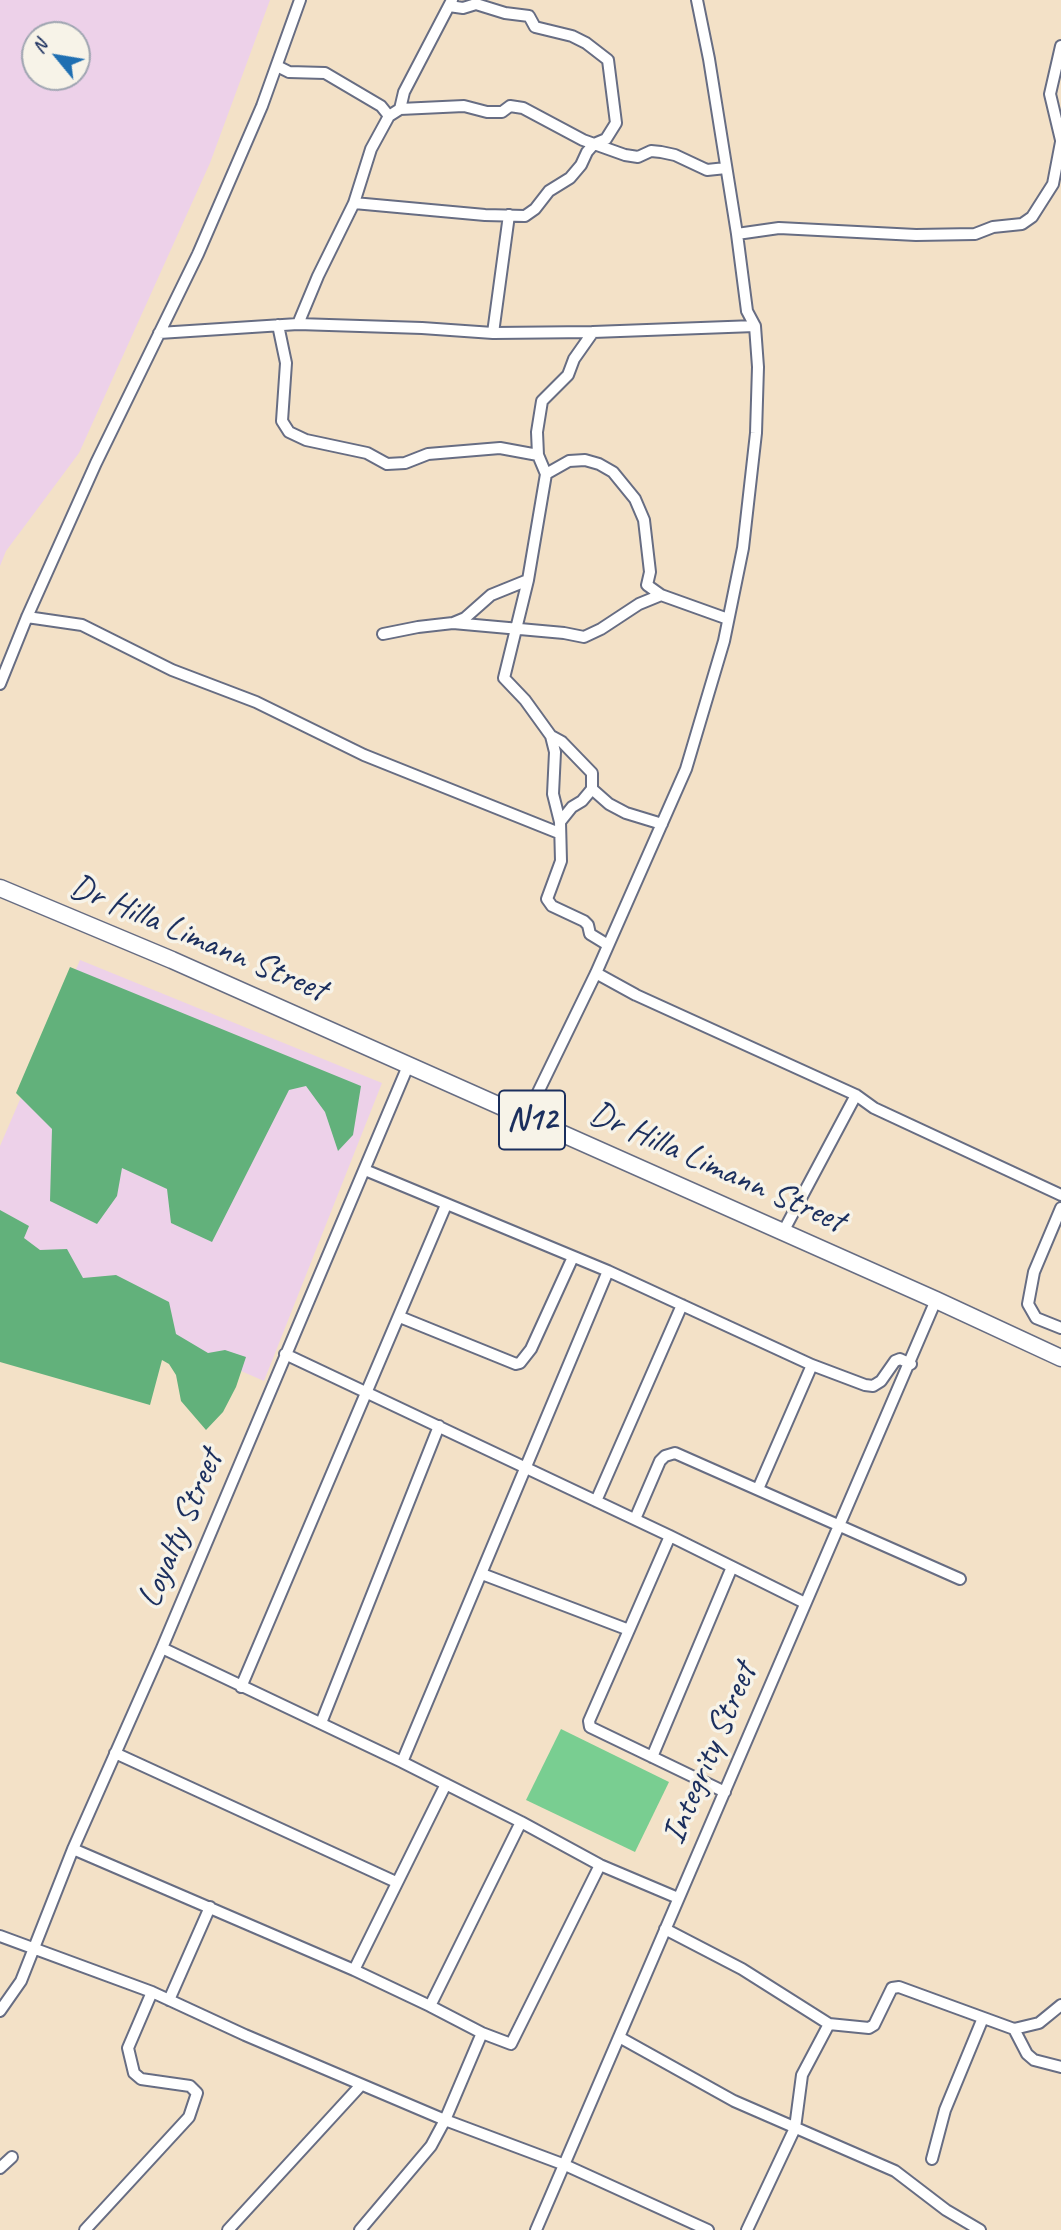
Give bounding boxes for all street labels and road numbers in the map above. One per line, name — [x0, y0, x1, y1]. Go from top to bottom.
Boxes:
street label: Dr Hilla Limann Street — [64, 866, 332, 1012]
road number: N12 — [499, 1090, 565, 1150]
street label: Dr Hilla Limann Street — [583, 1093, 851, 1243]
street label: Loyalty Street — [129, 1444, 233, 1614]
street label: Integrity Street — [653, 1657, 767, 1851]

